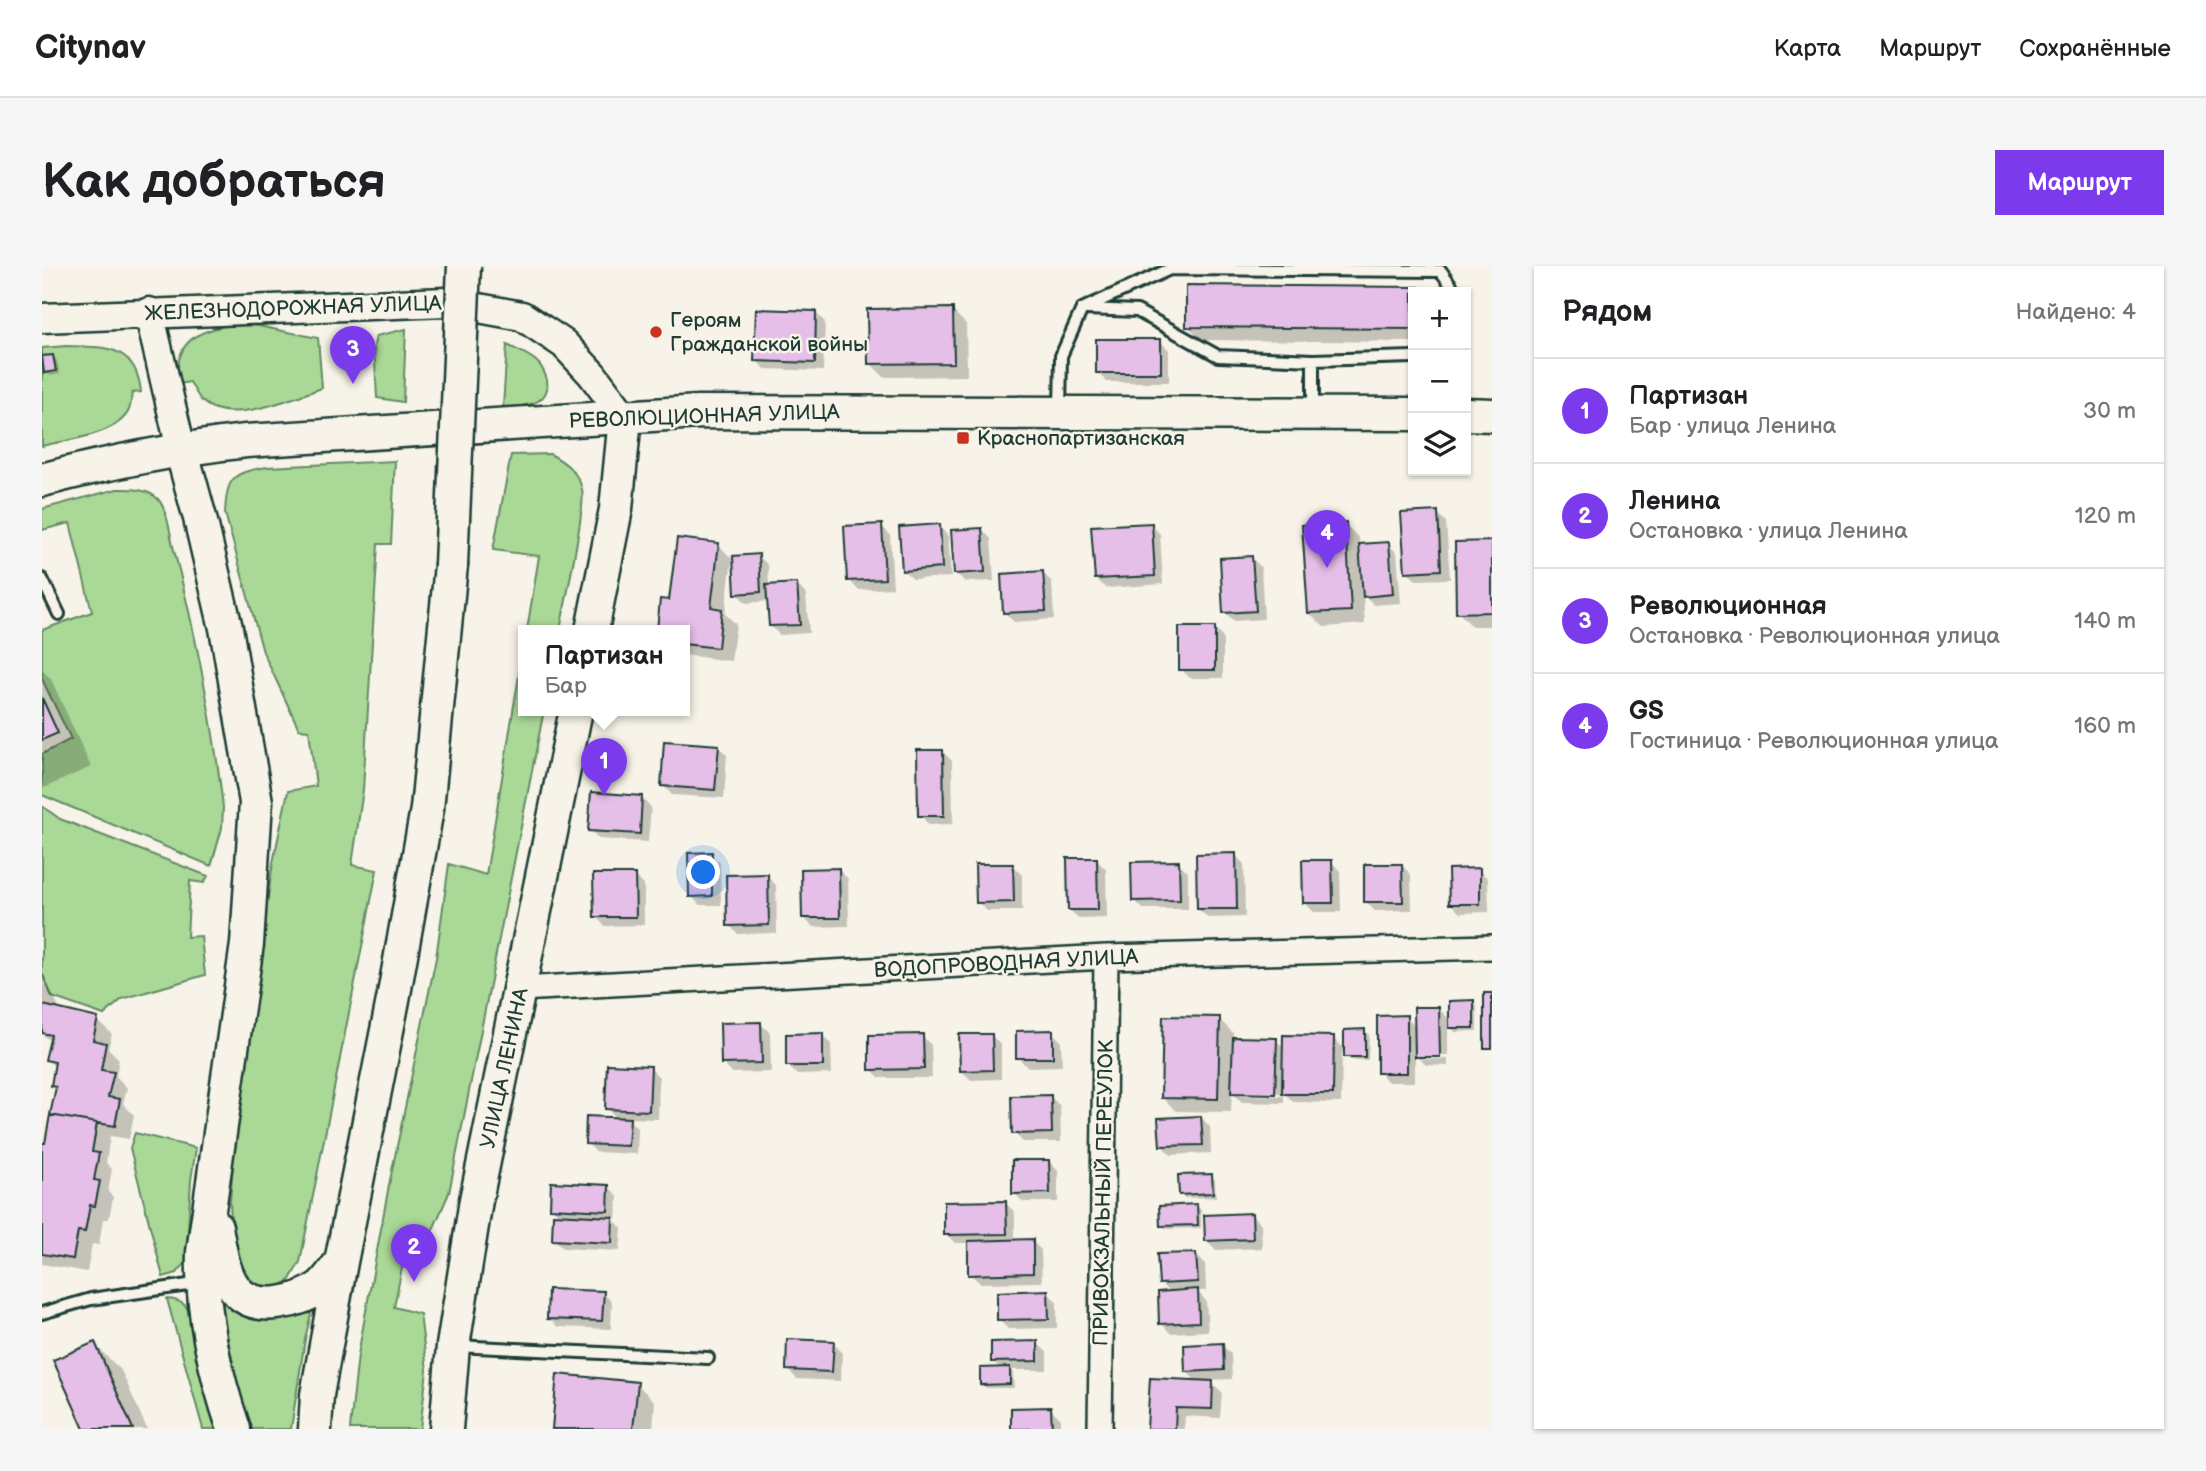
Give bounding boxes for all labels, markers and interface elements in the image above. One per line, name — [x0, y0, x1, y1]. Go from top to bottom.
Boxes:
text: Citynav — [35, 28, 146, 68]
text: Карта — [1774, 34, 1841, 63]
text: Маршрут — [1879, 34, 1981, 63]
text: Сохранённые — [2019, 34, 2171, 63]
button: Маршрут — [1995, 150, 2164, 215]
text: Как добраться — [42, 153, 386, 212]
map controls — [1408, 287, 1471, 476]
button: + — [1408, 287, 1471, 350]
street label: ЖЕЛЕЗНОДОРОЖНАЯ УЛИЦА — [144, 291, 442, 326]
text: Рядом — [1562, 294, 1652, 330]
text: Найдено: 4 — [2016, 298, 2136, 326]
place label: Героям Гражданской войны — [670, 308, 868, 357]
marker: Героям Гражданской войны — [648, 324, 664, 340]
pin: 3 — [330, 326, 376, 384]
button: − — [1408, 350, 1471, 413]
text: Партизан — [1629, 381, 1748, 412]
text: 1 — [1580, 397, 1590, 425]
text: 30 m — [2083, 397, 2136, 425]
street label: РЕВОЛЮЦИОННАЯ УЛИЦА — [568, 399, 840, 434]
text: Бар · улица Ленина — [1629, 412, 1836, 440]
button: layers — [1408, 413, 1471, 476]
place label: Краснопартизанская — [977, 426, 1185, 451]
marker: Краснопартизанская — [955, 430, 971, 446]
text: Ленина — [1629, 486, 1720, 517]
text: 2 — [1578, 502, 1592, 530]
text: 120 m — [2075, 502, 2136, 530]
pin: 4 — [1304, 510, 1350, 568]
text: Остановка · улица Ленина — [1629, 517, 1908, 545]
text: Революционная — [1629, 591, 1827, 622]
text: 3 — [1578, 607, 1592, 635]
text: 140 m — [2074, 607, 2136, 635]
text: Остановка · Революционная улица — [1629, 622, 2000, 650]
popup — [518, 625, 690, 716]
text: Партизан — [544, 641, 664, 672]
text: Бар — [544, 672, 587, 700]
text: GS — [1629, 696, 1664, 727]
text: 4 — [1578, 712, 1592, 740]
text: 160 m — [2074, 712, 2136, 740]
text: Гостиница · Революционная улица — [1629, 727, 1999, 755]
pin: 1 — [581, 738, 627, 796]
your location — [686, 855, 720, 889]
street label: ВОДОПРОВОДНАЯ УЛИЦА — [873, 944, 1139, 983]
street label: УЛИЦА ЛЕНИНА — [475, 985, 534, 1151]
street label: ПРИВОКЗАЛЬНЫЙ ПЕРЕУЛОК — [1088, 1039, 1119, 1346]
pin: 2 — [391, 1224, 437, 1282]

